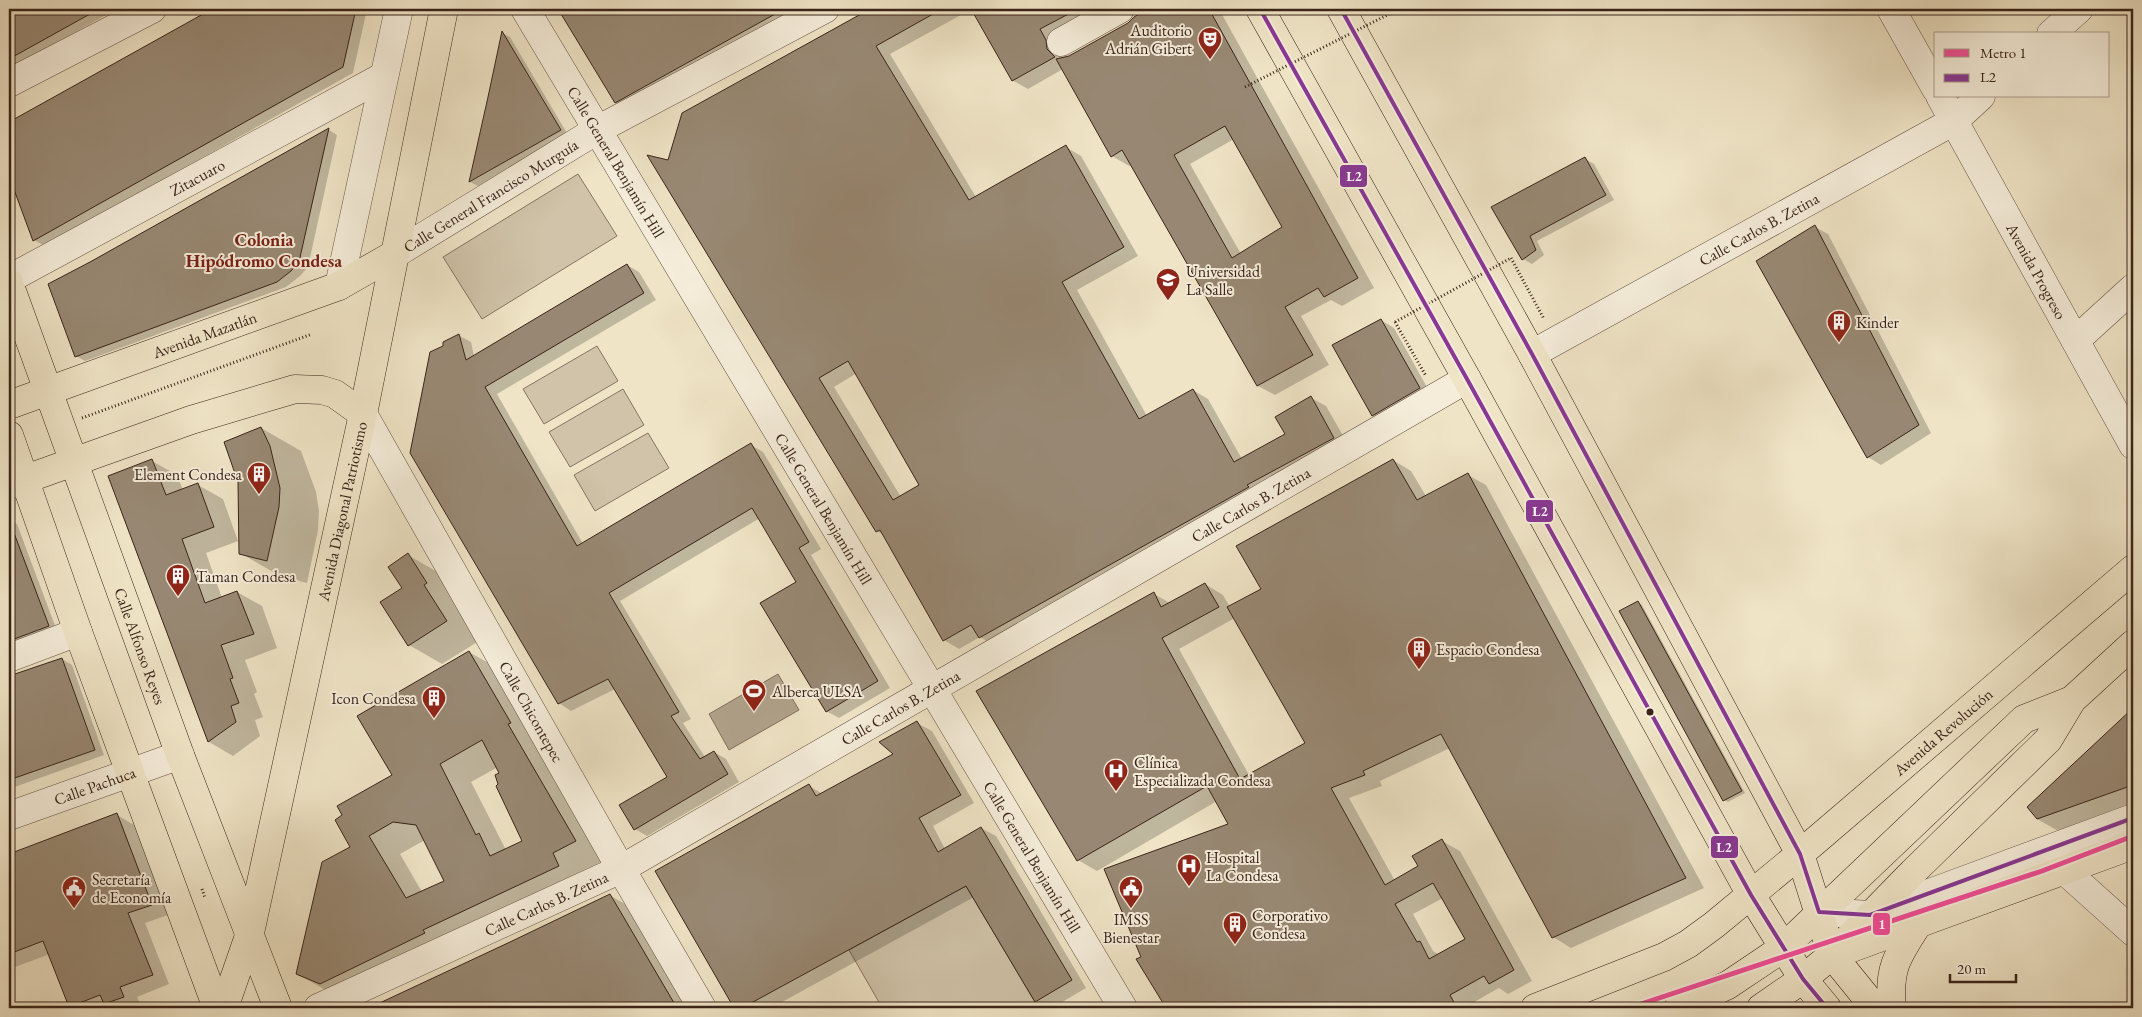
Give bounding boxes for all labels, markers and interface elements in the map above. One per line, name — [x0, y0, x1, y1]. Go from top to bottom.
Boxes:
place label: Auditorio Adrián Gibert — [1104, 20, 1192, 59]
theatre icon: Auditorio Adrián Gibert — [1197, 26, 1223, 60]
legend — [1934, 32, 2110, 98]
text: Metro 1 — [1980, 43, 2026, 62]
text: L2 — [1980, 67, 1997, 86]
street label: Calle General Benjamín Hill — [563, 82, 670, 242]
street label: Calle General Francisco Murguía — [399, 133, 582, 257]
street label: Zitacuaro — [166, 154, 228, 201]
line badge: L2 — [1339, 164, 1368, 188]
text: L2 — [1346, 167, 1362, 185]
street label: Calle Carlos B. Zetina — [1695, 187, 1823, 270]
street label: Avenida Progreso — [2001, 218, 2072, 323]
district label: Colonia Hipódromo Condesa — [186, 228, 342, 272]
place label: Universidad La Salle — [1186, 261, 1261, 300]
school or university icon: Universidad La Salle — [1155, 267, 1181, 301]
street label: Avenida Mazatlán — [149, 306, 260, 363]
building icon: Kinder — [1826, 309, 1852, 343]
place label: Kinder — [1856, 312, 1900, 333]
street label: Avenida Diagonal Patriotismo — [312, 419, 372, 604]
street label: Calle General Benjamín Hill — [770, 429, 877, 588]
building icon: Element Condesa — [246, 461, 272, 495]
street label: Calle Carlos B. Zetina — [1187, 461, 1314, 547]
place label: Element Condesa — [134, 464, 243, 485]
line badge: L2 — [1525, 499, 1554, 523]
text: L2 — [1532, 502, 1548, 520]
building icon: Taman Condesa — [165, 563, 191, 597]
place label: Taman Condesa — [196, 566, 296, 587]
street label: Calle Alfonso Reyes — [110, 585, 171, 707]
building icon: Espacio Condesa — [1406, 636, 1432, 670]
place label: Espacio Condesa — [1436, 639, 1540, 660]
street label: Calle Chicontepec — [495, 657, 569, 766]
street label: Calle Carlos B. Zetina — [837, 664, 964, 750]
sports icon: Alberca ULSA — [741, 678, 767, 712]
place label: Alberca ULSA — [771, 681, 863, 702]
street label: Avenida Revolución — [1888, 683, 1997, 781]
building icon: Icon Condesa — [421, 685, 447, 719]
place label: Icon Condesa — [331, 688, 417, 709]
unlabelled marker — [1645, 707, 1655, 717]
place label: Clínica Especializada Condesa — [1134, 752, 1271, 791]
hospital icon: Clínica Especializada Condesa — [1103, 758, 1129, 792]
street label: Calle Pachuca — [51, 761, 139, 810]
street label: Calle General Benjamín Hill — [979, 777, 1086, 936]
line badge: L2 — [1710, 835, 1739, 859]
text: L2 — [1716, 838, 1732, 856]
place label: Hospital La Condesa — [1206, 847, 1279, 886]
hospital icon: Hospital La Condesa — [1176, 853, 1202, 887]
street label: Calle Carlos B. Zetina — [481, 866, 612, 941]
place label: Secretaría de Economía — [92, 869, 172, 908]
public building icon: Secretaría de Economía — [61, 875, 87, 909]
public building icon: IMSS Bienestar — [1118, 875, 1144, 909]
place label: Corporativo Condesa — [1252, 905, 1328, 944]
place label: IMSS Bienestar — [1103, 909, 1160, 948]
building icon: Corporativo Condesa — [1222, 911, 1248, 945]
line badge: 1 — [1872, 912, 1891, 936]
text: 1 — [1878, 915, 1886, 933]
scale bar — [1950, 952, 2016, 984]
text: 20 m — [1957, 959, 1986, 978]

